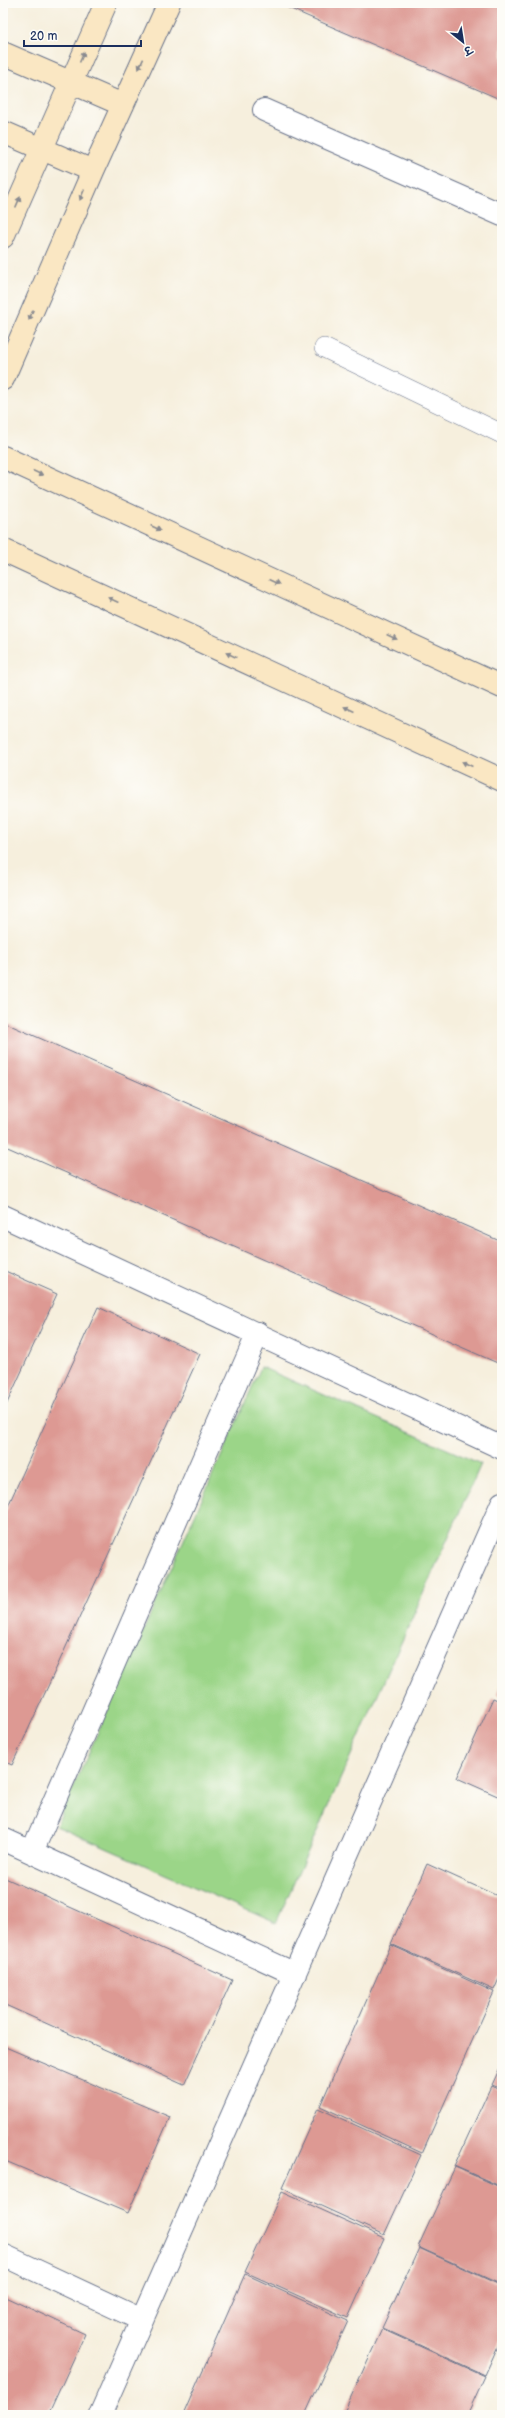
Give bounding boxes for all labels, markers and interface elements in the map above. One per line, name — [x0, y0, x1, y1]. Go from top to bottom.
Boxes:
scale bar — [24, 22, 141, 48]
north arrow — [443, 22, 483, 62]
text: 20 m — [30, 29, 57, 44]
text: उ — [460, 42, 475, 59]
one-way arrow — [79, 51, 85, 62]
one-way arrow — [138, 58, 144, 70]
one-way arrow — [79, 190, 85, 202]
one-way arrow — [16, 195, 22, 207]
one-way arrow — [28, 309, 34, 320]
one-way arrow — [33, 471, 45, 477]
one-way arrow — [151, 525, 162, 531]
one-way arrow — [269, 580, 281, 586]
one-way arrow — [107, 597, 118, 603]
one-way arrow — [387, 634, 398, 640]
one-way arrow — [224, 651, 236, 657]
one-way arrow — [343, 706, 354, 712]
one-way arrow — [460, 760, 472, 766]

